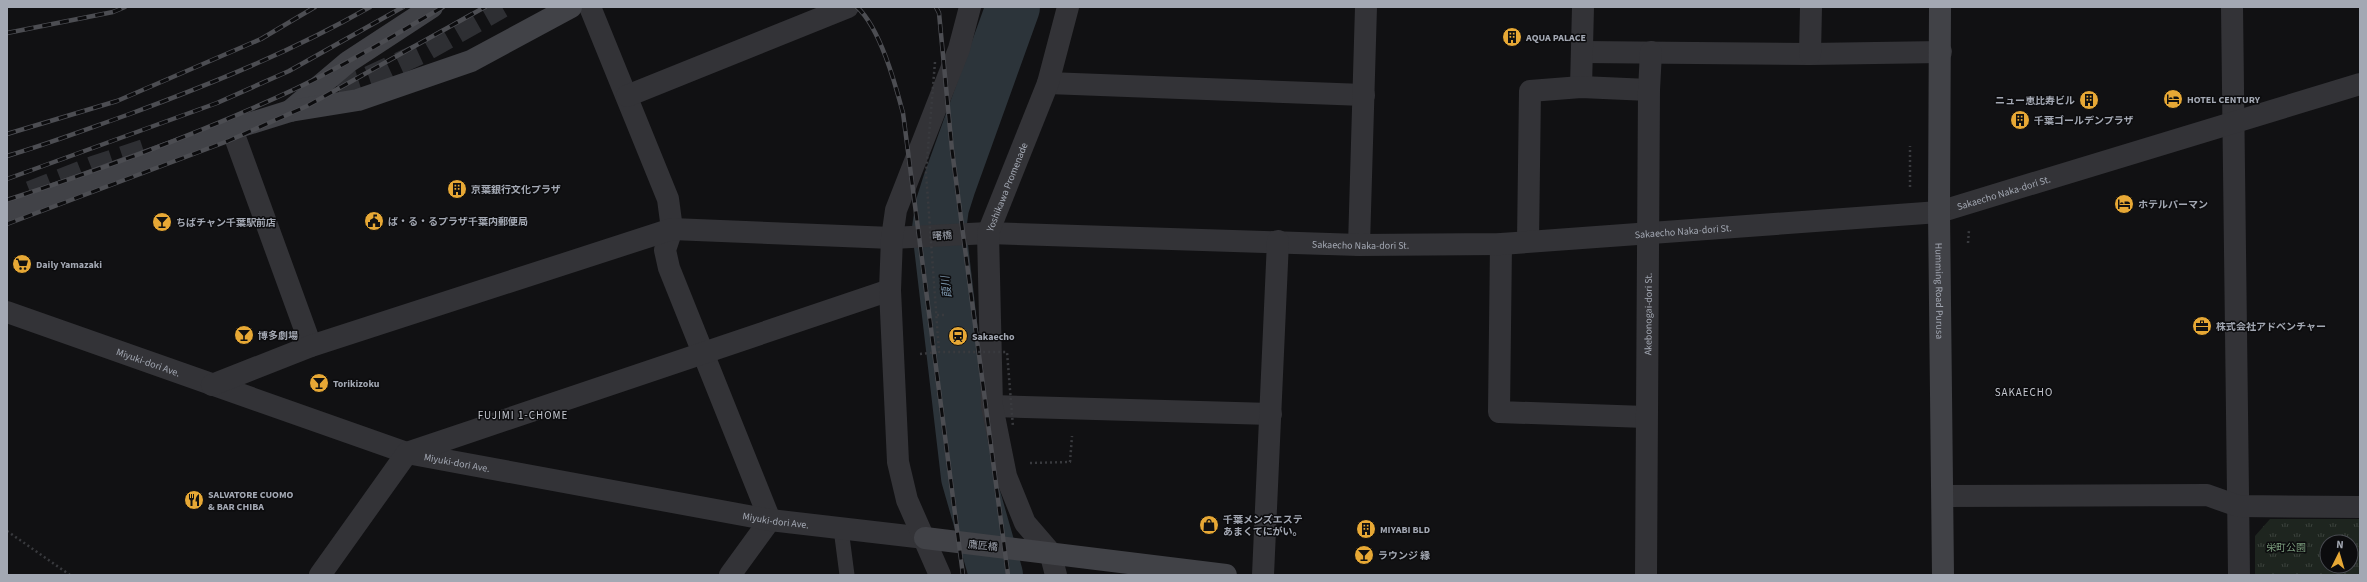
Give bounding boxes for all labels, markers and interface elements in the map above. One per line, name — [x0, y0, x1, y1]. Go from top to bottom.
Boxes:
building icon: AQUA PALACE — [1501, 26, 1523, 48]
place label: AQUA PALACE — [1525, 31, 1586, 45]
hotel icon: HOTEL CENTURY — [2162, 88, 2184, 110]
building icon: ニュー恵比寿ビル — [2078, 89, 2100, 111]
place label: HOTEL CENTURY — [2187, 93, 2261, 107]
place label: ニュー恵比寿ビル — [1995, 94, 2075, 108]
building icon: 千葉ゴールデンプラザ — [2009, 109, 2031, 131]
place label: 千葉ゴールデンプラザ — [2034, 114, 2134, 128]
street label: Yoshikawa Promenade — [983, 141, 1032, 235]
street label: Sakaecho Naka-dori St. — [1955, 172, 2052, 214]
building icon: 京葉銀行文化プラザ — [446, 178, 468, 200]
place label: 京葉銀行文化プラザ — [471, 183, 561, 197]
hotel icon: ホテルパーマン — [2113, 193, 2135, 215]
place label: ホテルパーマン — [2138, 198, 2208, 212]
public building icon: ぱ・る・るプラザ千葉内郵便局 — [363, 210, 385, 232]
bar icon: ちばチャン千葉駅前店 — [151, 211, 173, 233]
place label: ぱ・る・るプラザ千葉内郵便局 — [388, 215, 528, 229]
place label: ちばチャン千葉駅前店 — [176, 216, 276, 230]
street label: Sakaecho Naka-dori St. — [1634, 221, 1732, 242]
street label: 曙橋 — [932, 228, 952, 244]
street label: Sakaecho Naka-dori St. — [1312, 237, 1409, 253]
street label: Humming Road Purusa — [1931, 243, 1946, 339]
supermarket icon: Daily Yamazaki — [11, 253, 33, 275]
place label: Daily Yamazaki — [36, 258, 102, 272]
street label: Akebonogai-dori St. — [1641, 273, 1656, 355]
water label: 葭川 — [938, 274, 955, 299]
office icon: 株式会社アドベンチャー — [2191, 315, 2213, 337]
place label: 株式会社アドベンチャー — [2216, 320, 2326, 334]
bar icon: 博多劇場 — [233, 324, 255, 346]
station icon: Sakaecho — [947, 325, 969, 347]
place label: 博多劇場 — [258, 329, 298, 343]
place label: Sakaecho — [972, 330, 1015, 344]
street label: Miyuki-dori Ave. — [114, 345, 182, 381]
bar icon: Torikizoku — [308, 372, 330, 394]
place label: Torikizoku — [333, 377, 380, 391]
district label: SAKAECHO — [1995, 385, 2053, 400]
district label: FUJIMI 1-CHOME — [478, 408, 568, 423]
street label: Miyuki-dori Ave. — [423, 450, 491, 476]
place label: SALVATORE CUOMO & BAR CHIBA — [208, 488, 294, 514]
restaurant icon: SALVATORE CUOMO & BAR CHIBA — [183, 489, 205, 511]
street label: Miyuki-dori Ave. — [741, 509, 810, 532]
place label: 千葉メンズエステ あまくてにがい。 — [1223, 513, 1303, 539]
shop icon: 千葉メンズエステ あまくてにがい。 — [1198, 514, 1220, 536]
building icon: MIYABI BLD — [1355, 518, 1377, 540]
place label: MIYABI BLD — [1380, 523, 1430, 537]
north arrow — [2319, 534, 2359, 574]
street label: 鷹匠橋 — [967, 537, 999, 555]
text: N — [2336, 537, 2344, 552]
park label: 栄町公園 — [2266, 541, 2306, 555]
bar icon: ラウンジ 縁 — [1353, 544, 1375, 566]
place label: ラウンジ 縁 — [1378, 549, 1430, 563]

